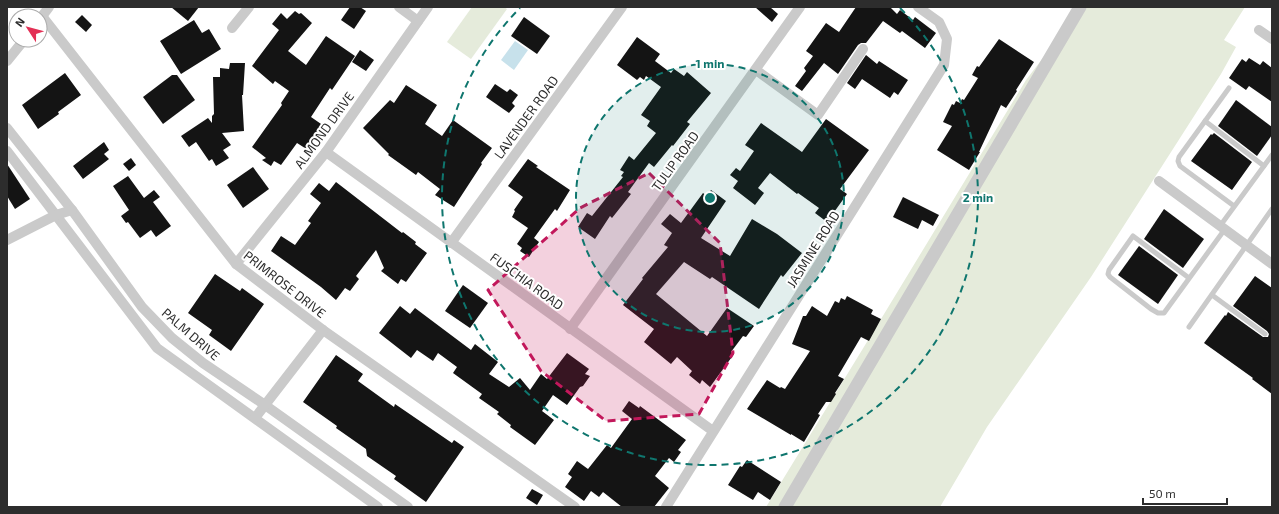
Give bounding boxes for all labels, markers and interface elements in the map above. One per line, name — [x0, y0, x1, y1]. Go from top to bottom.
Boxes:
north arrow — [8, 8, 48, 48]
text: N — [12, 15, 27, 29]
text: 1 min — [696, 56, 724, 70]
street label: LAVENDER ROAD — [490, 72, 562, 162]
street label: ALMOND DRIVE — [291, 89, 357, 171]
street label: TULIP ROAD — [648, 128, 702, 194]
text: 2 min — [963, 190, 993, 204]
centre of rings — [703, 191, 717, 205]
street label: JASMINE ROAD — [783, 208, 843, 290]
street label: PRIMROSE DRIVE — [241, 247, 329, 321]
street label: FUSCHIA ROAD — [487, 249, 567, 313]
street label: PALM DRIVE — [159, 304, 223, 364]
scale bar — [1143, 480, 1227, 506]
text: 50 m — [1149, 486, 1176, 500]

